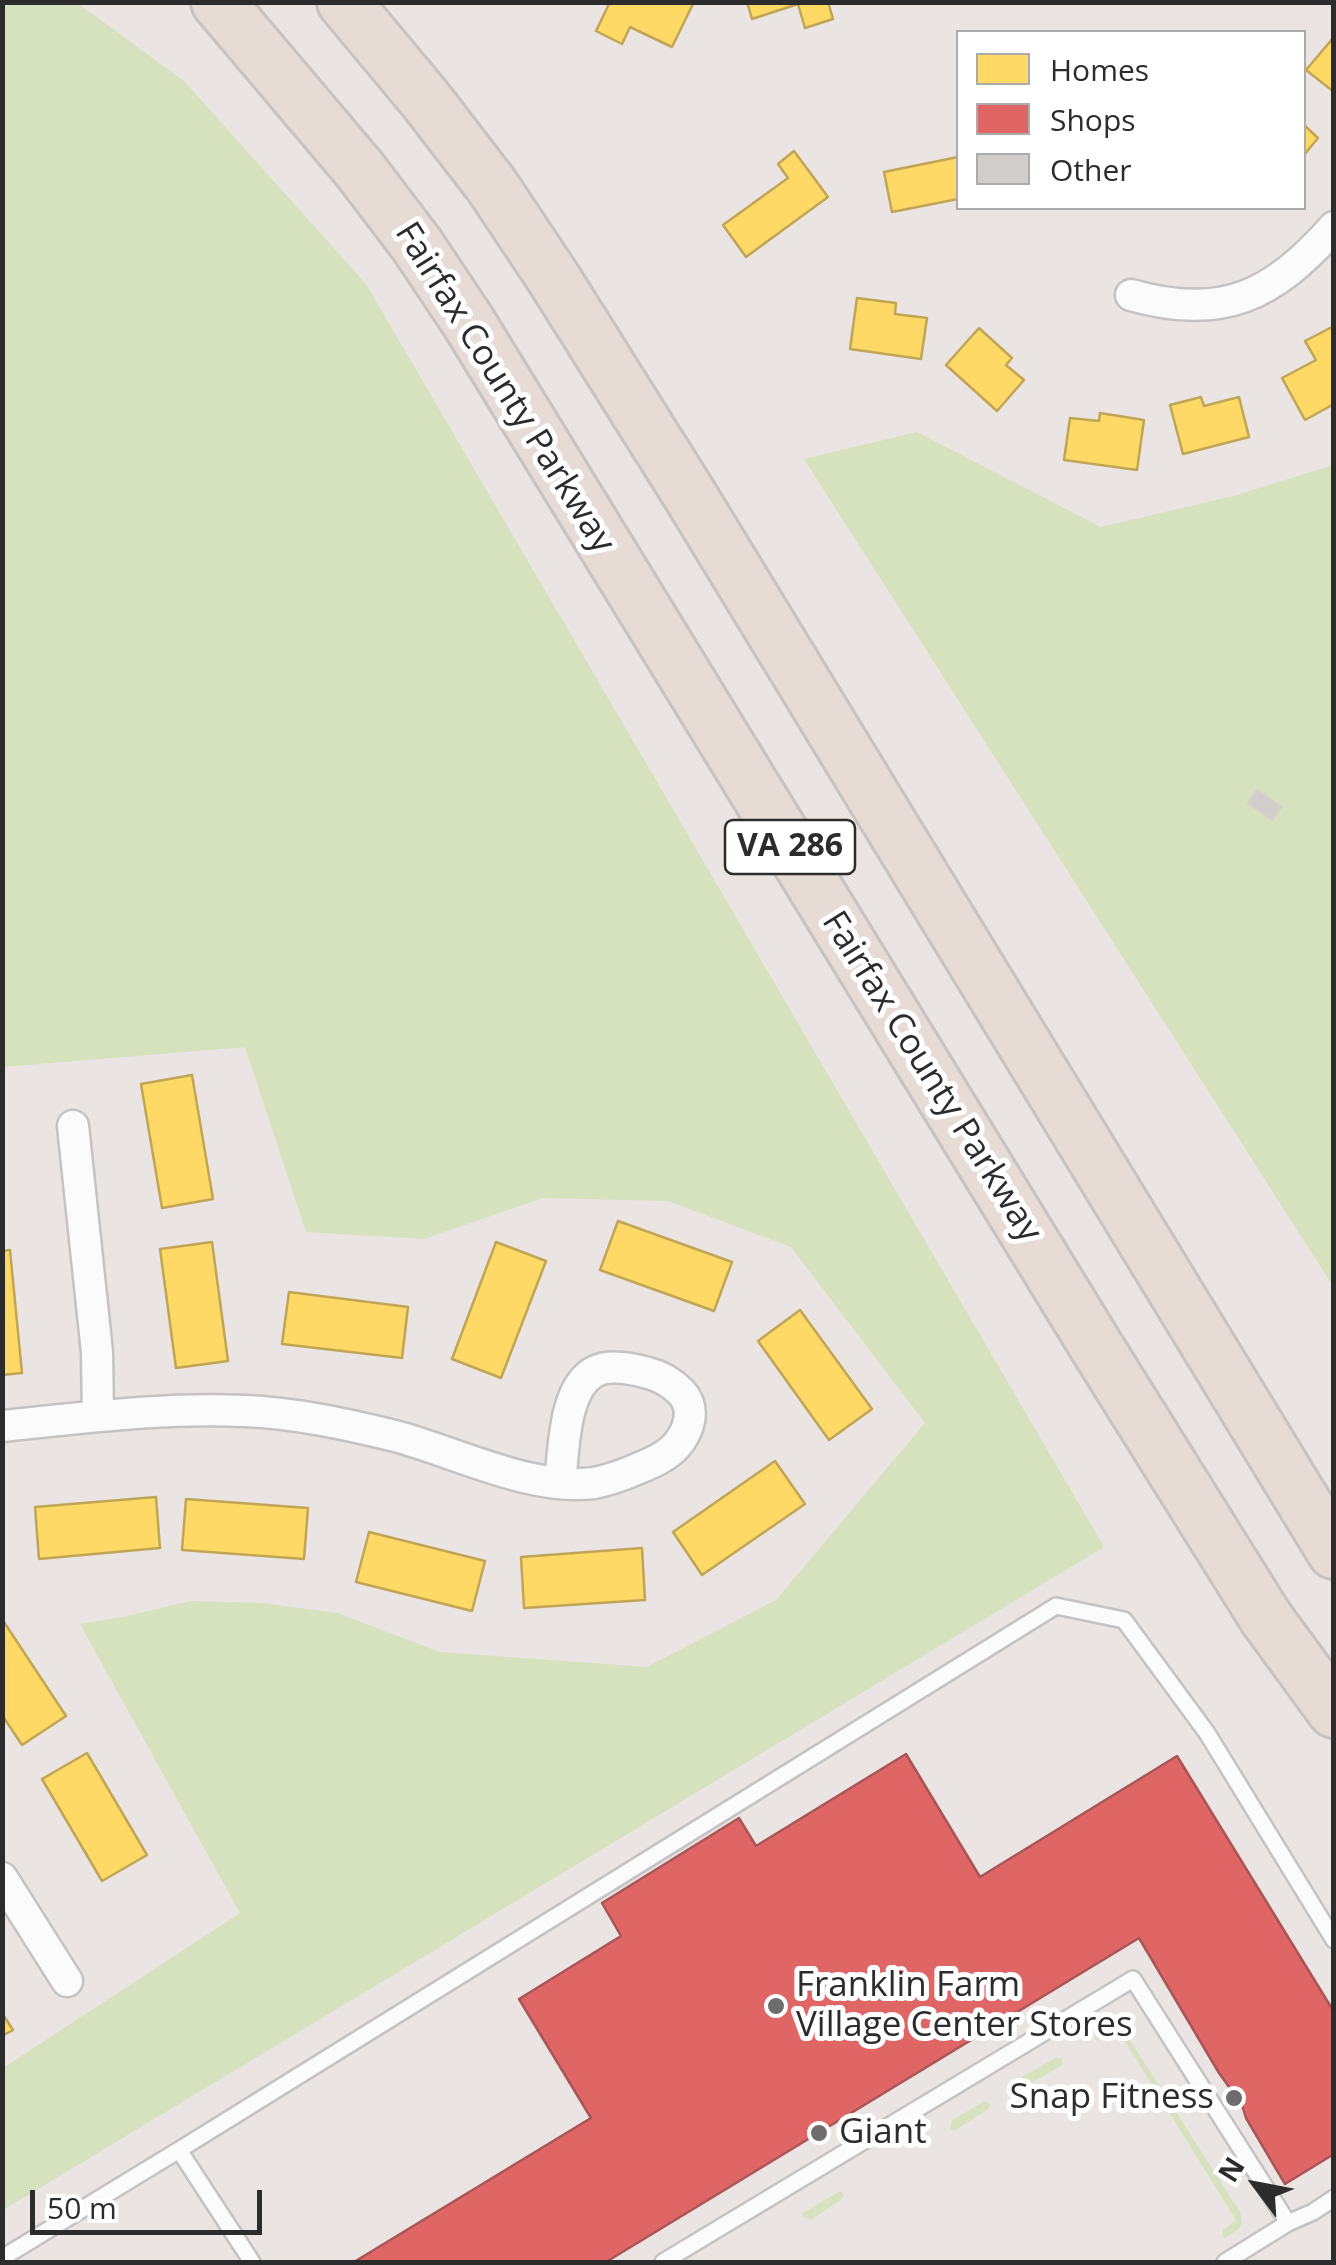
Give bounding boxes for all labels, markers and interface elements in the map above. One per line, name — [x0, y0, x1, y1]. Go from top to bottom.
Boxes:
legend — [956, 30, 1306, 210]
text: Homes — [1050, 49, 1149, 90]
text: Shops — [1050, 99, 1136, 140]
text: Other — [1050, 149, 1132, 190]
street label: Fairfax County Parkway — [385, 215, 623, 561]
road number: VA 286 — [725, 820, 855, 874]
street label: Fairfax County Parkway — [812, 904, 1050, 1250]
place label: Franklin Farm Village Center Stores — [796, 1965, 1133, 2047]
marker: Franklin Farm Village Center Stores — [765, 1995, 787, 2017]
place label: Snap Fitness — [1010, 2077, 1214, 2119]
marker: Snap Fitness — [1223, 2087, 1245, 2109]
place label: Giant — [839, 2112, 927, 2154]
marker: Giant — [808, 2122, 830, 2144]
north arrow — [1206, 2135, 1306, 2235]
text: N — [1208, 2149, 1253, 2189]
scale bar — [35, 2170, 268, 2232]
text: 50 m — [47, 2187, 117, 2228]

